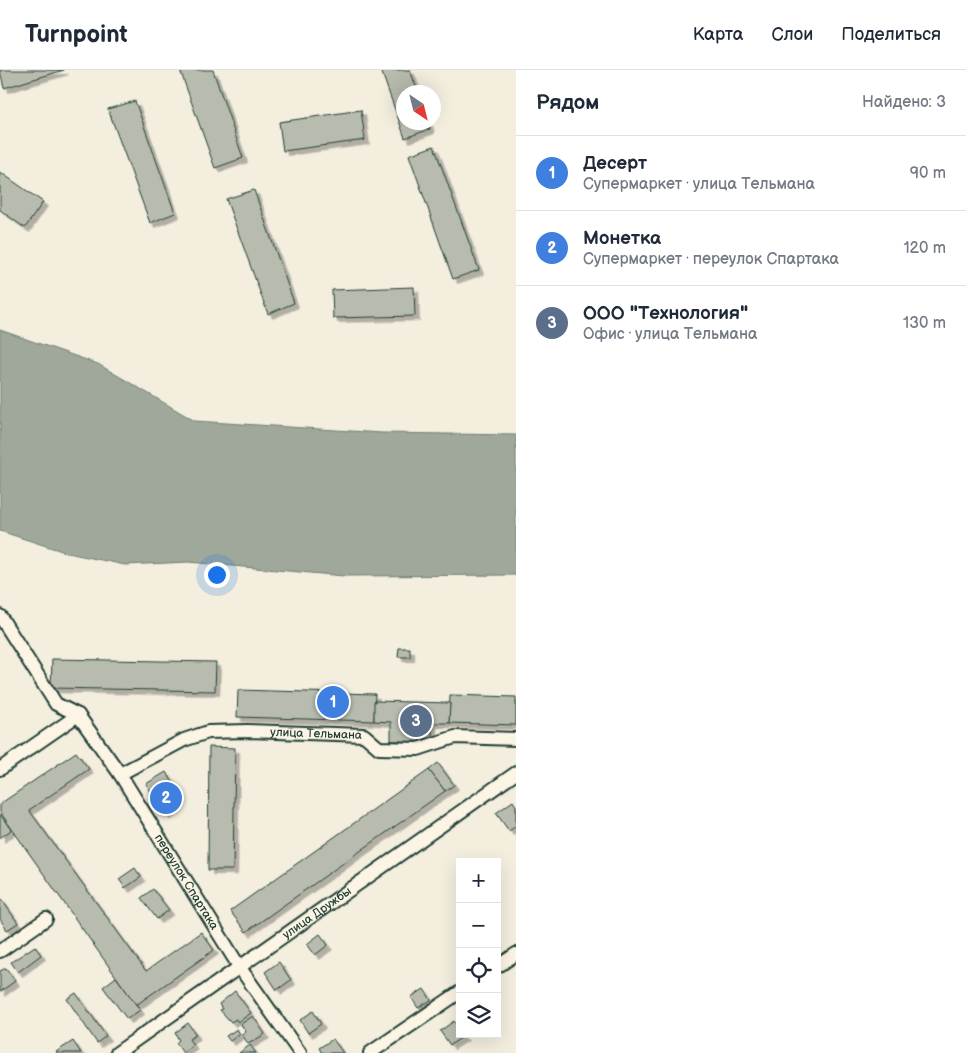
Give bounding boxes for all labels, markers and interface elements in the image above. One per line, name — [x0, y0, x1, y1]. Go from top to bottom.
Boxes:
text: Turnpoint — [25, 20, 128, 49]
text: Карта — [693, 24, 743, 45]
text: Слои — [771, 24, 813, 45]
text: Поделиться — [841, 24, 941, 45]
north arrow — [396, 85, 441, 130]
text: Рядом — [536, 90, 599, 115]
text: Найдено: 3 — [862, 93, 946, 112]
text: Десерт — [583, 152, 647, 175]
text: 1 — [549, 164, 555, 183]
text: 90 m — [910, 164, 946, 183]
text: Супермаркет · улица Тельмана — [583, 175, 815, 194]
text: Монетка — [583, 227, 661, 250]
text: 2 — [547, 239, 557, 258]
text: 120 m — [903, 239, 946, 258]
text: Супермаркет · переулок Спартака — [583, 250, 839, 269]
text: ООО "Технология" — [583, 302, 748, 325]
text: 3 — [547, 314, 557, 333]
text: 130 m — [903, 314, 946, 333]
text: Офис · улица Тельмана — [583, 325, 757, 344]
your location — [204, 562, 230, 588]
pin: 1 — [317, 683, 349, 721]
pin: 3 — [400, 702, 432, 740]
street label: улица Тельмана — [270, 725, 362, 743]
pin: 2 — [150, 779, 182, 817]
street label: переулок Спартака — [151, 831, 221, 933]
map controls — [456, 858, 501, 1038]
button: + — [456, 858, 501, 903]
street label: улица Дружбы — [280, 884, 354, 943]
button: − — [456, 903, 501, 948]
button: locate — [456, 948, 501, 993]
button: layers — [456, 993, 501, 1038]

